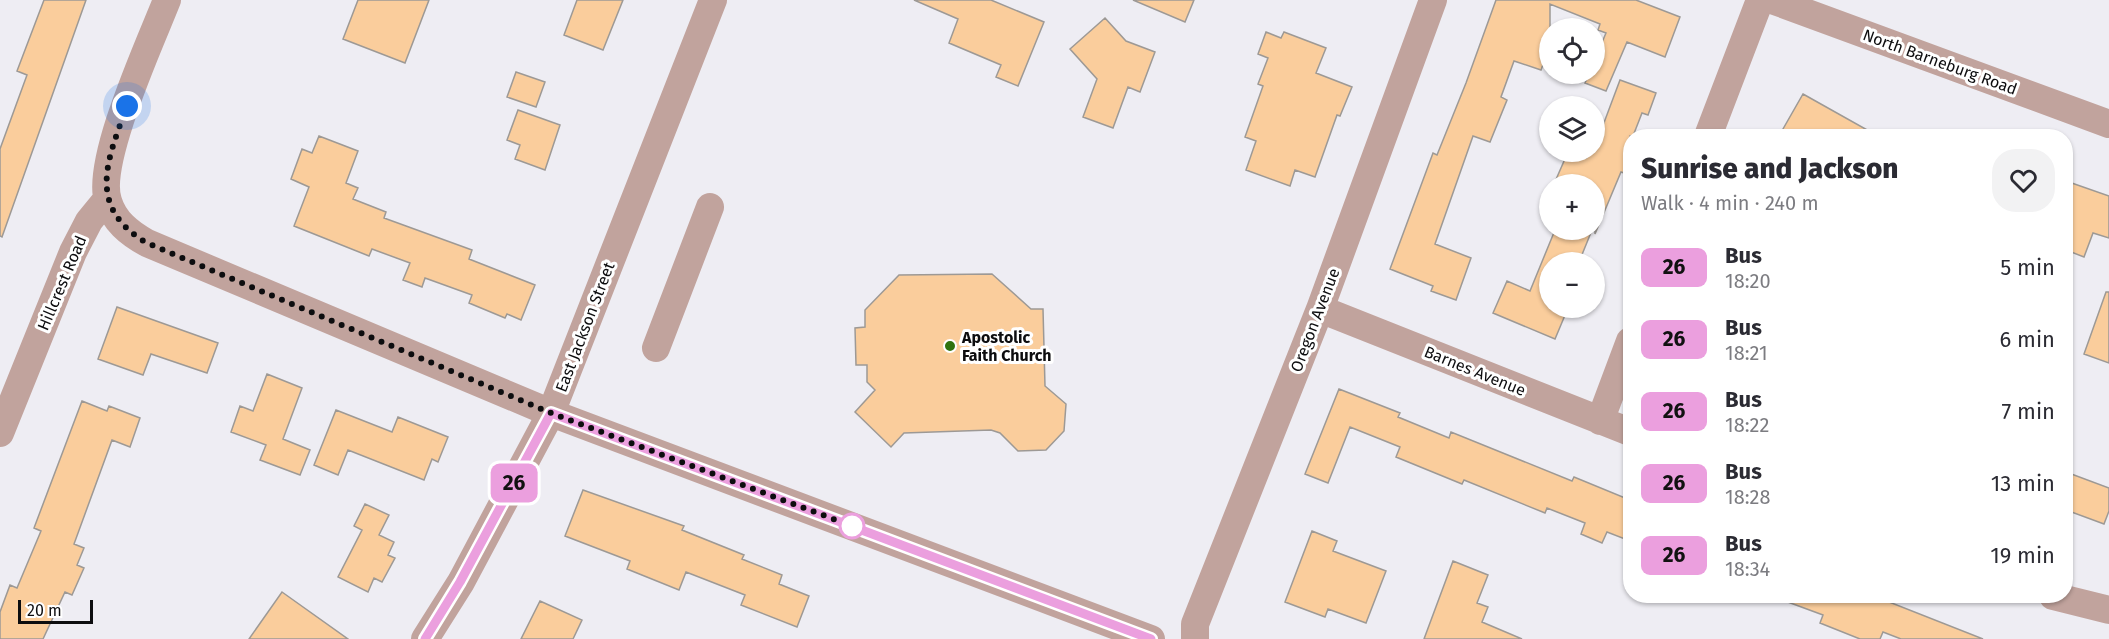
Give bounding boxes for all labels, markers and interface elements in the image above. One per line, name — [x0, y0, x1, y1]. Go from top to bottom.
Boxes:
map controls — [1539, 18, 1605, 318]
button: locate — [1539, 18, 1605, 84]
street label: North Barneburg Road — [1860, 25, 2020, 99]
your location — [112, 91, 142, 121]
button: layers — [1539, 96, 1605, 162]
button: heart — [1992, 149, 2055, 212]
text: Sunrise and Jackson — [1641, 152, 1898, 185]
button: + — [1539, 174, 1605, 240]
text: Walk · 4 min · 240 m — [1641, 191, 1819, 215]
street label: Hillcrest Road — [33, 233, 91, 333]
text: Bus — [1725, 242, 1762, 269]
button: − — [1539, 252, 1605, 318]
text: 26 — [1663, 254, 1685, 280]
text: 5 min — [2000, 254, 2055, 281]
street label: East Jackson Street — [551, 259, 619, 395]
street label: Oregon Avenue — [1286, 265, 1344, 375]
text: 18:20 — [1725, 269, 1771, 293]
text: Bus — [1725, 314, 1762, 341]
text: 26 — [1663, 326, 1685, 352]
text: 6 min — [1999, 326, 2055, 353]
place label: Apostolic Faith Church — [961, 328, 1052, 365]
marker: Apostolic Faith Church — [943, 339, 957, 353]
text: 18:21 — [1725, 341, 1768, 365]
street label: Barnes Avenue — [1422, 342, 1528, 400]
text: Bus — [1725, 386, 1762, 413]
text: 26 — [1663, 398, 1685, 424]
text: 7 min — [2001, 398, 2055, 425]
text: 18:22 — [1725, 413, 1769, 437]
text: Bus — [1725, 458, 1762, 485]
line badge: 26 — [487, 464, 541, 502]
text: 26 — [503, 470, 525, 496]
text: 26 — [1663, 470, 1685, 496]
text: 13 min — [1991, 470, 2055, 497]
text: 18:28 — [1725, 485, 1770, 509]
unlabelled marker — [839, 513, 865, 539]
text: Bus — [1725, 530, 1762, 557]
text: 26 — [1663, 542, 1685, 568]
text: 19 min — [1990, 542, 2055, 569]
text: 18:34 — [1725, 557, 1770, 581]
scale bar — [18, 597, 93, 624]
text: 20 m — [27, 601, 62, 620]

